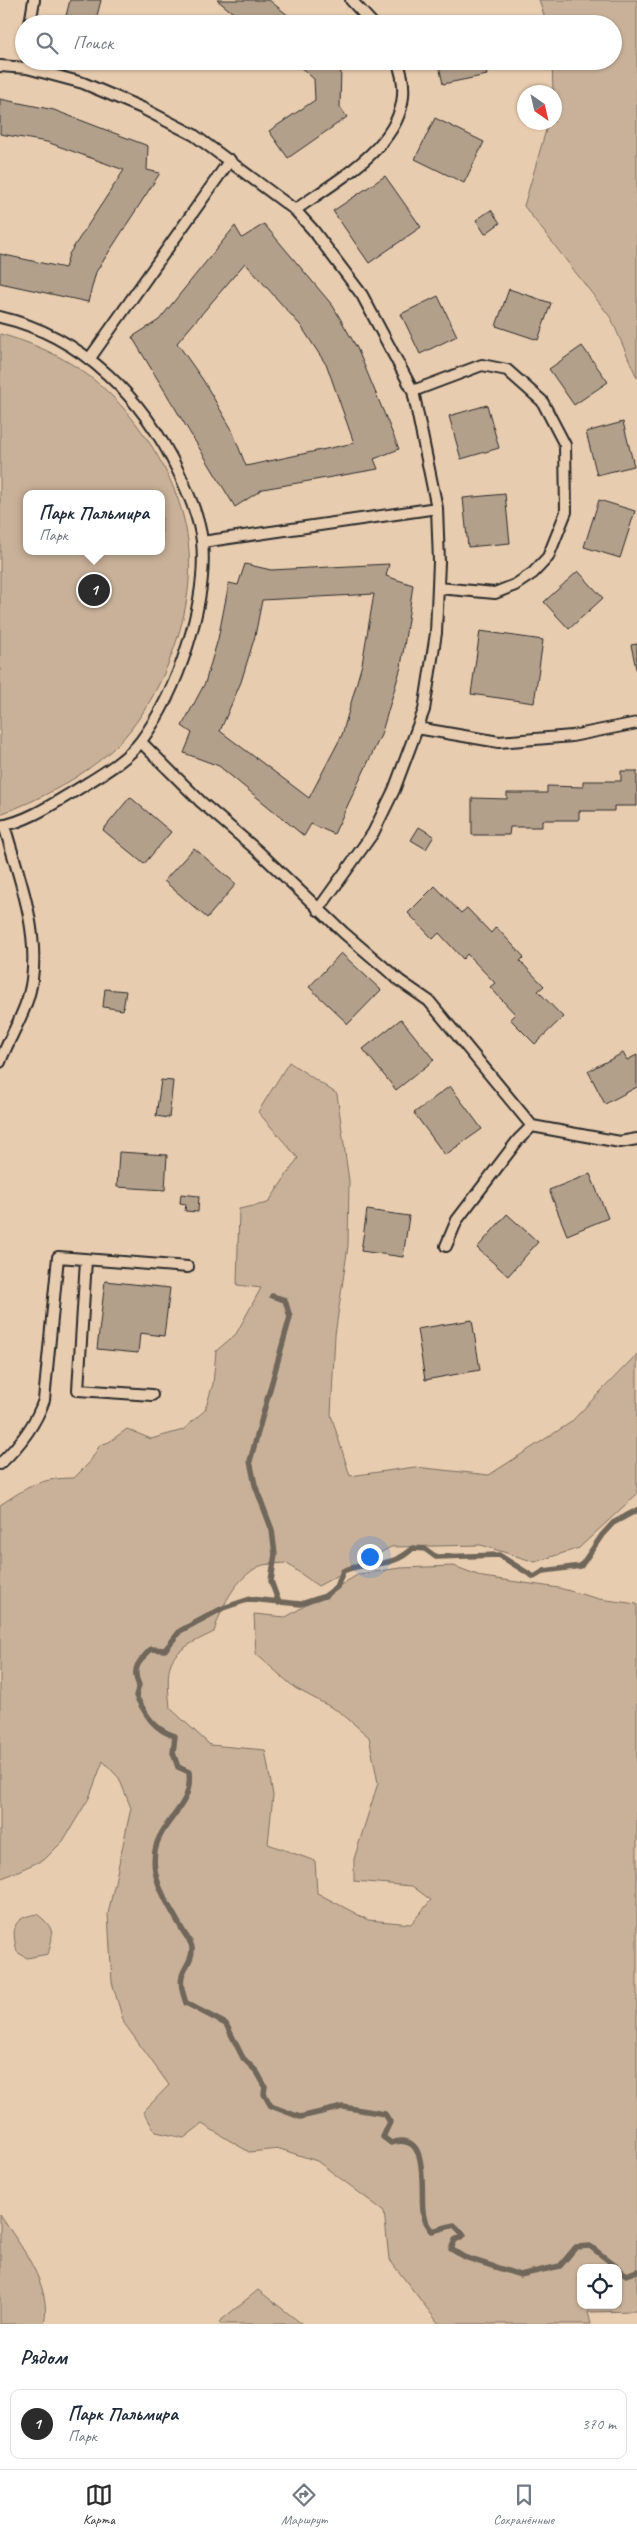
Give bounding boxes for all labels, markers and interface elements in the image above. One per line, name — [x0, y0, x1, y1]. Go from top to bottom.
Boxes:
search box — [15, 15, 622, 70]
icon: search — [33, 29, 61, 57]
text: Поиск — [73, 31, 113, 55]
north arrow — [517, 85, 562, 130]
popup — [23, 490, 165, 555]
text: Парк Пальмира — [39, 501, 149, 525]
text: Парк — [39, 525, 68, 545]
pin: 1 — [78, 571, 110, 609]
your location — [357, 1544, 383, 1570]
map controls — [577, 2264, 622, 2309]
button: locate — [577, 2264, 622, 2309]
text: Рядом — [20, 2344, 67, 2370]
text: Парк Пальмира — [68, 2402, 178, 2426]
text: 1 — [33, 2414, 41, 2434]
text: 370 m — [582, 2414, 616, 2434]
text: Парк — [68, 2426, 97, 2446]
tab: Карта — [83, 2481, 115, 2528]
tab: Маршрут — [281, 2481, 327, 2528]
tab: Сохранённые — [493, 2481, 554, 2528]

